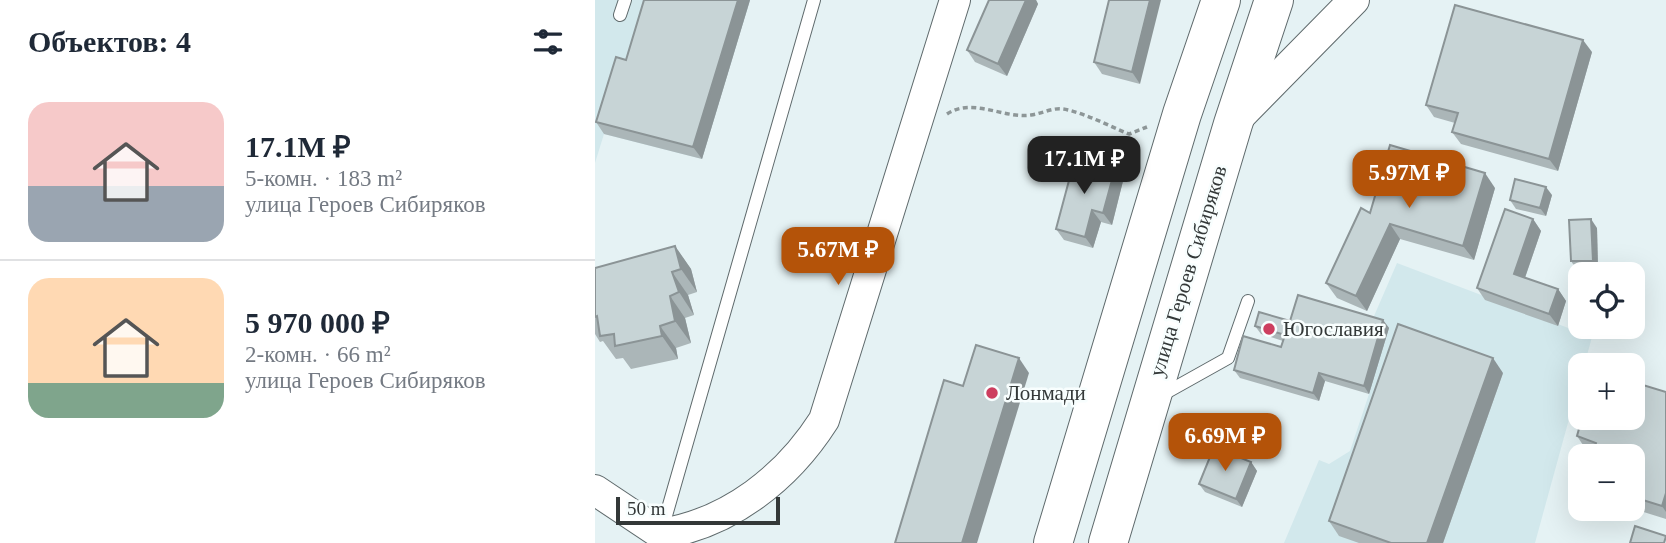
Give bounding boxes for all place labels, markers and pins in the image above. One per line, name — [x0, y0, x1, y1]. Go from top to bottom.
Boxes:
pin: 17.1M ₽ — [1019, 136, 1149, 196]
pin: 5.97M ₽ — [1344, 150, 1474, 210]
pin: 5.67M ₽ — [773, 228, 903, 287]
place label: Югославия — [1283, 317, 1384, 341]
marker: Югославия — [1261, 321, 1277, 337]
place label: Лонмади — [1006, 381, 1086, 405]
marker: Лонмади — [984, 385, 1000, 401]
pin: 6.69M ₽ — [1160, 414, 1290, 473]

